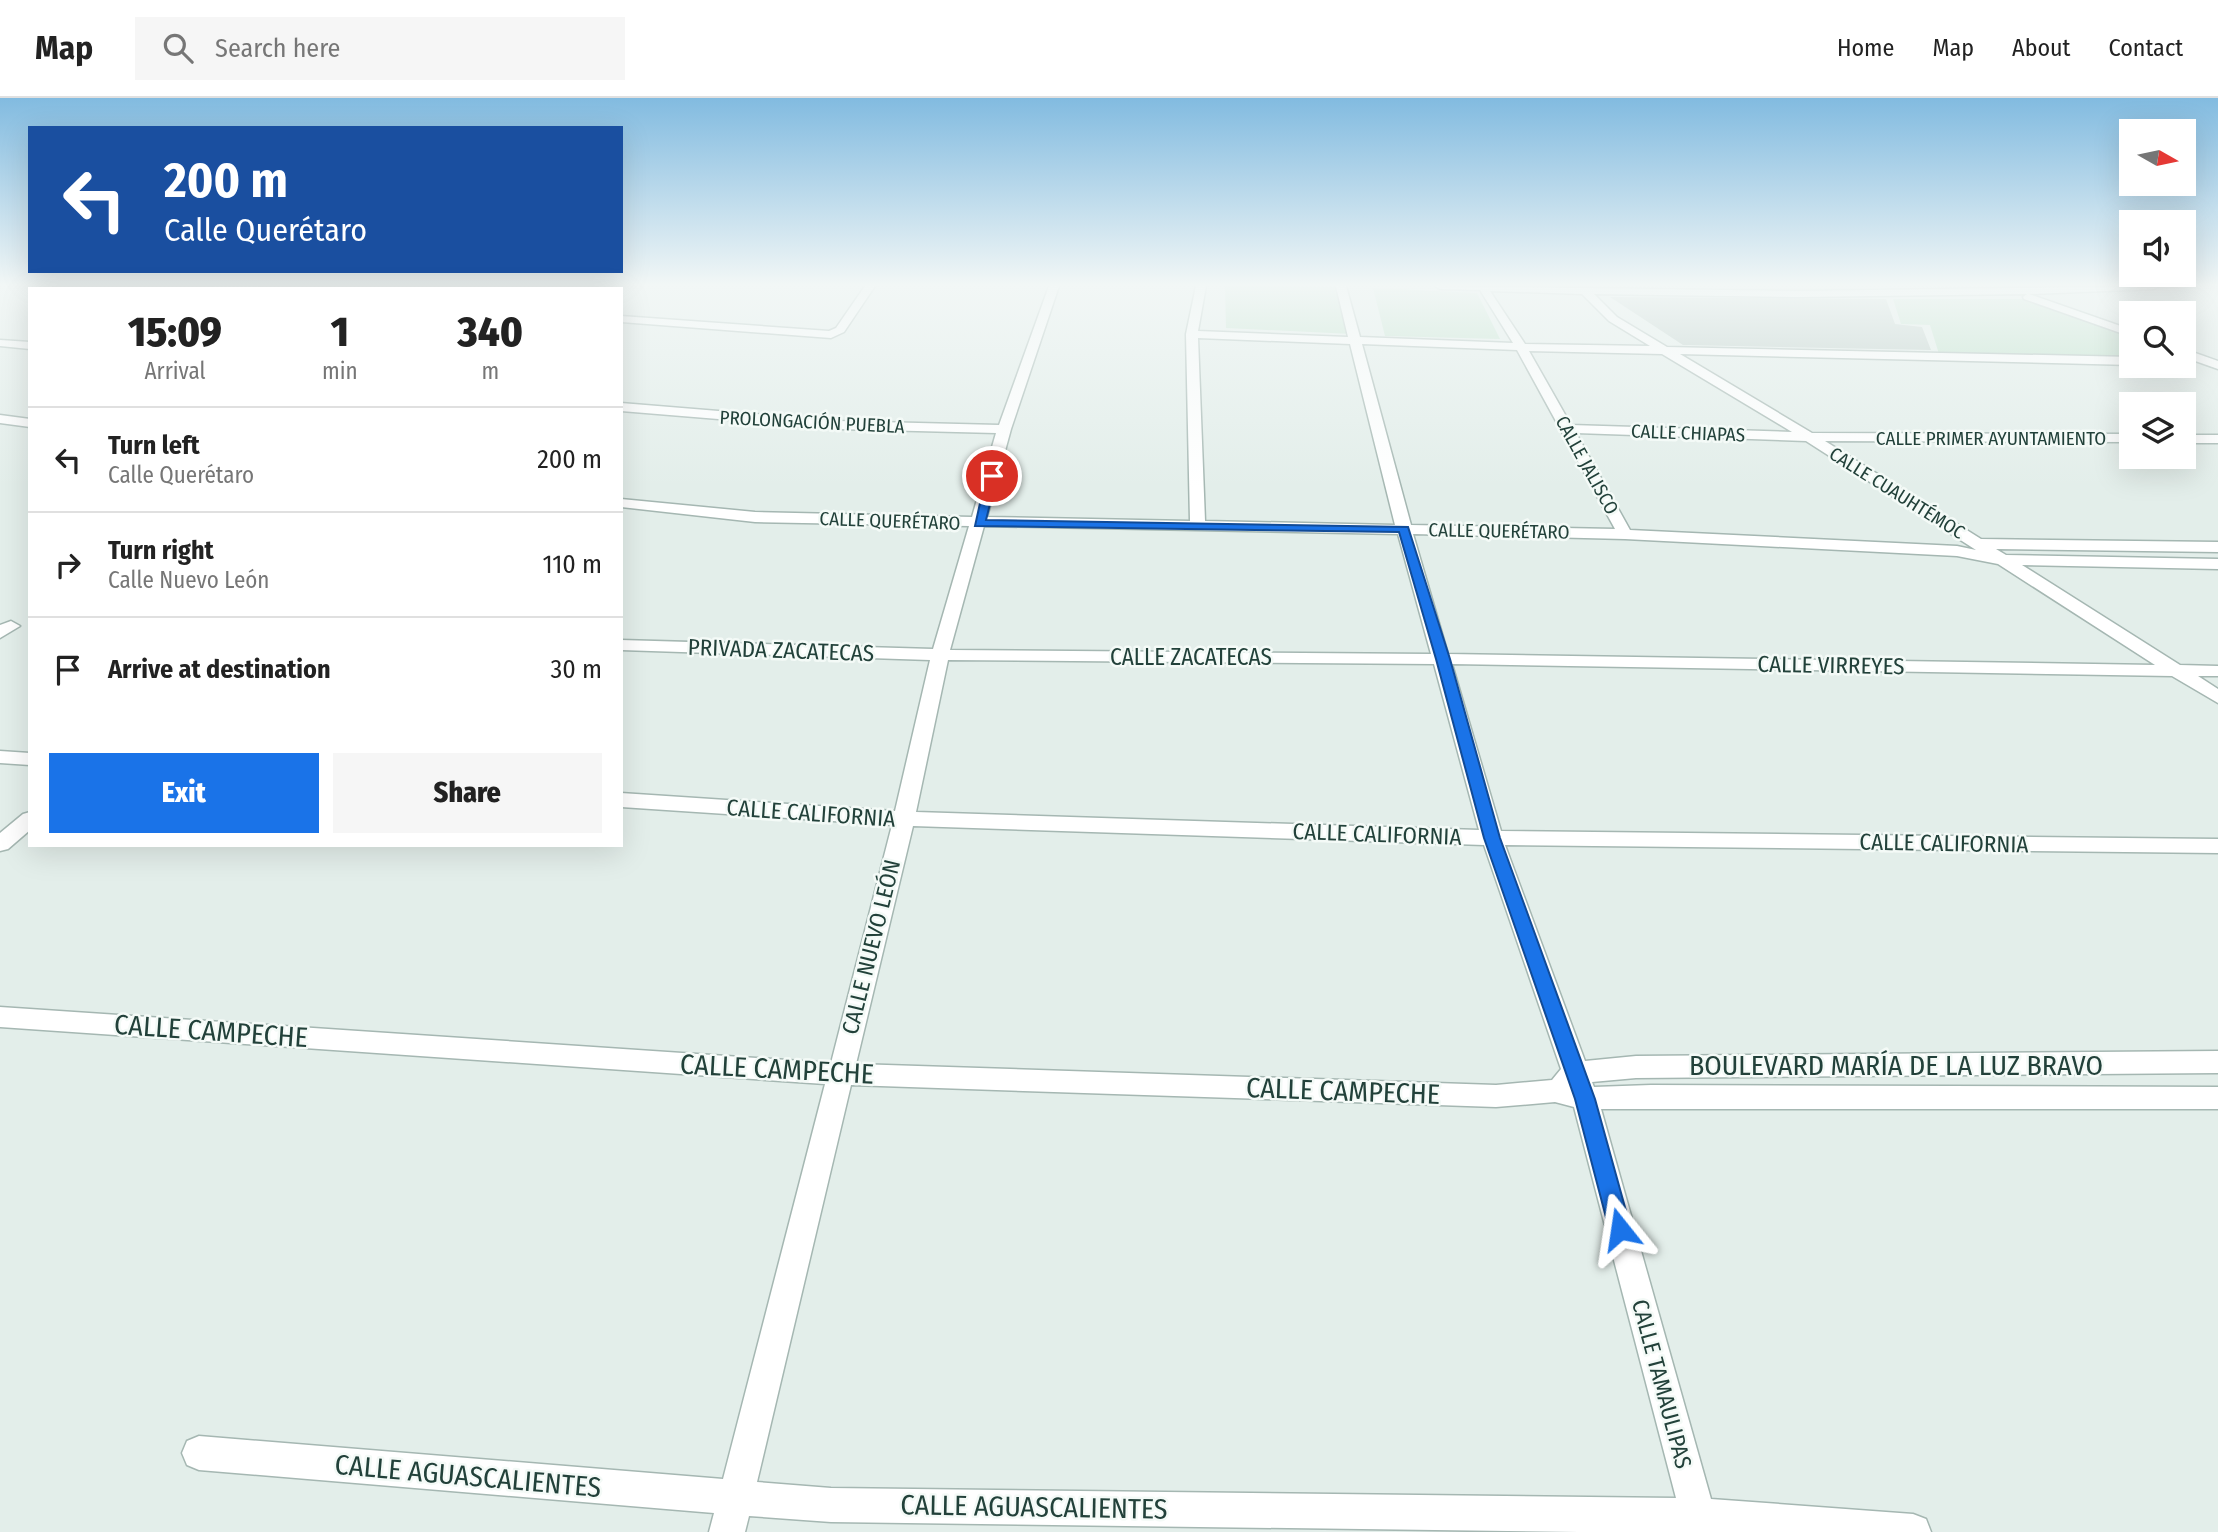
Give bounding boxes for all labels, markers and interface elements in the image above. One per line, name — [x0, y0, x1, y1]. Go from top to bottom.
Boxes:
search box — [135, 17, 625, 80]
text: Map — [35, 28, 93, 68]
icon: search — [159, 29, 197, 67]
text: Search here — [215, 33, 340, 64]
text: Home — [1837, 34, 1894, 62]
text: Map — [1932, 34, 1974, 62]
text: About — [2012, 34, 2070, 62]
text: Contact — [2108, 34, 2183, 62]
north arrow — [2119, 119, 2196, 196]
map controls — [2119, 119, 2196, 469]
text: 200 m — [164, 151, 288, 210]
icon: left — [49, 154, 140, 245]
button: sound — [2119, 210, 2196, 287]
text: Calle Querétaro — [164, 211, 367, 249]
button: search — [2119, 301, 2196, 378]
text: 15:09 — [128, 307, 222, 357]
text: 1 — [331, 307, 349, 357]
text: 340 — [458, 307, 523, 357]
text: Arrival — [145, 357, 206, 385]
text: min — [322, 357, 358, 385]
text: m — [481, 357, 499, 385]
button: layers — [2119, 392, 2196, 469]
street label: PROLONGACIÓN PUEBLA — [719, 406, 905, 438]
street label: CALLE JALISCO — [1551, 412, 1623, 518]
street label: CALLE CHIAPAS — [1631, 420, 1745, 446]
street label: CALLE PRIMER AYUNTAMIENTO — [1876, 427, 2106, 450]
text: Turn left — [108, 430, 200, 461]
icon: left — [49, 441, 87, 479]
street label: CALLE CUAUHTÉMOC — [1825, 442, 1969, 544]
text: 200 m — [537, 444, 602, 475]
pin — [962, 446, 1022, 506]
icon: arrive — [973, 457, 1011, 495]
text: Calle Querétaro — [108, 461, 254, 489]
street label: CALLE QUERÉTARO — [819, 507, 961, 535]
street label: CALLE QUERÉTARO — [1428, 518, 1570, 544]
text: Turn right — [108, 535, 214, 566]
icon: right — [49, 546, 87, 584]
text: 110 m — [542, 549, 602, 580]
text: Calle Nuevo León — [108, 566, 269, 594]
street label: PRIVADA ZACATECAS — [687, 633, 875, 667]
street label: CALLE ZACATECAS — [1110, 643, 1272, 671]
street label: CALLE VIRREYES — [1757, 650, 1905, 680]
icon: arrive — [49, 651, 87, 689]
text: Arrive at destination — [108, 654, 331, 685]
text: 30 m — [551, 654, 602, 685]
button: Exit — [49, 753, 319, 833]
button: Share — [333, 753, 602, 833]
street label: CALLE CALIFORNIA — [726, 793, 896, 833]
street label: CALLE CALIFORNIA — [1292, 817, 1462, 851]
street label: CALLE CALIFORNIA — [1859, 828, 2029, 858]
street label: CALLE NUEVO LEÓN — [836, 857, 906, 1037]
street label: CALLE CAMPECHE — [113, 1008, 309, 1054]
street label: CALLE CAMPECHE — [679, 1047, 875, 1091]
street label: BOULEVARD MARÍA DE LA LUZ BRAVO — [1689, 1049, 2103, 1082]
street label: CALLE CAMPECHE — [1245, 1071, 1441, 1111]
position arrow — [1583, 1192, 1657, 1266]
street label: CALLE TAMAULIPAS — [1626, 1296, 1698, 1472]
street label: CALLE AGUASCALIENTES — [333, 1448, 603, 1504]
street label: CALLE AGUASCALIENTES — [900, 1488, 1168, 1526]

